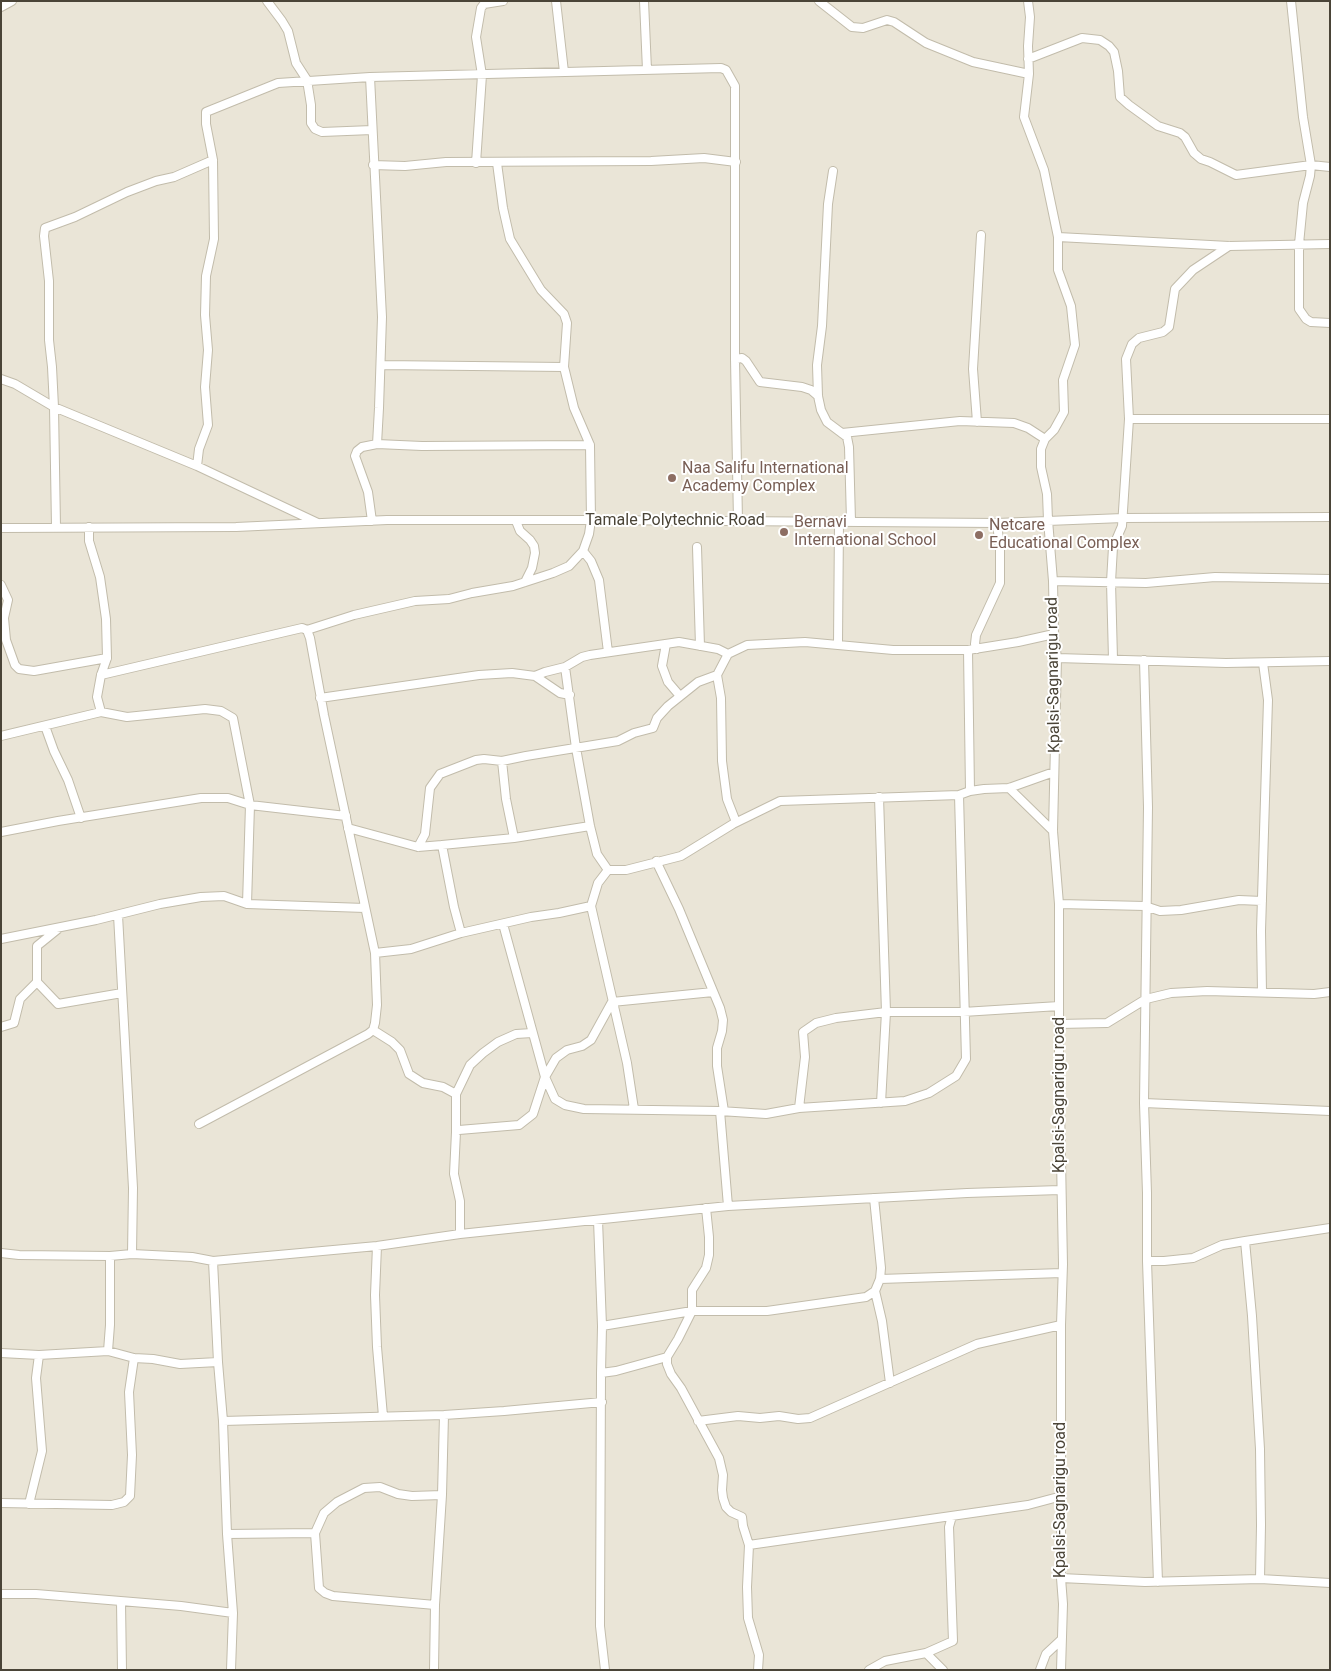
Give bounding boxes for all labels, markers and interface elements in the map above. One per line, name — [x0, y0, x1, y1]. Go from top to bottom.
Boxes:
place label: Naa Salifu International Academy Complex — [682, 459, 849, 497]
marker: Naa Salifu International Academy Complex — [666, 472, 678, 484]
street label: Tamale Polytechnic Road — [585, 511, 765, 531]
place label: Bernavi International School — [794, 513, 936, 551]
place label: Netcare Educational Complex — [989, 516, 1139, 554]
marker: Bernavi International School — [778, 526, 790, 538]
marker: Netcare Educational Complex — [973, 529, 985, 541]
street label: Kpalsi-Sagnarigu road — [1043, 597, 1065, 753]
street label: Kpalsi-Sagnarigu road — [1050, 1017, 1070, 1173]
street label: Kpalsi-Sagnarigu road — [1051, 1422, 1071, 1578]

